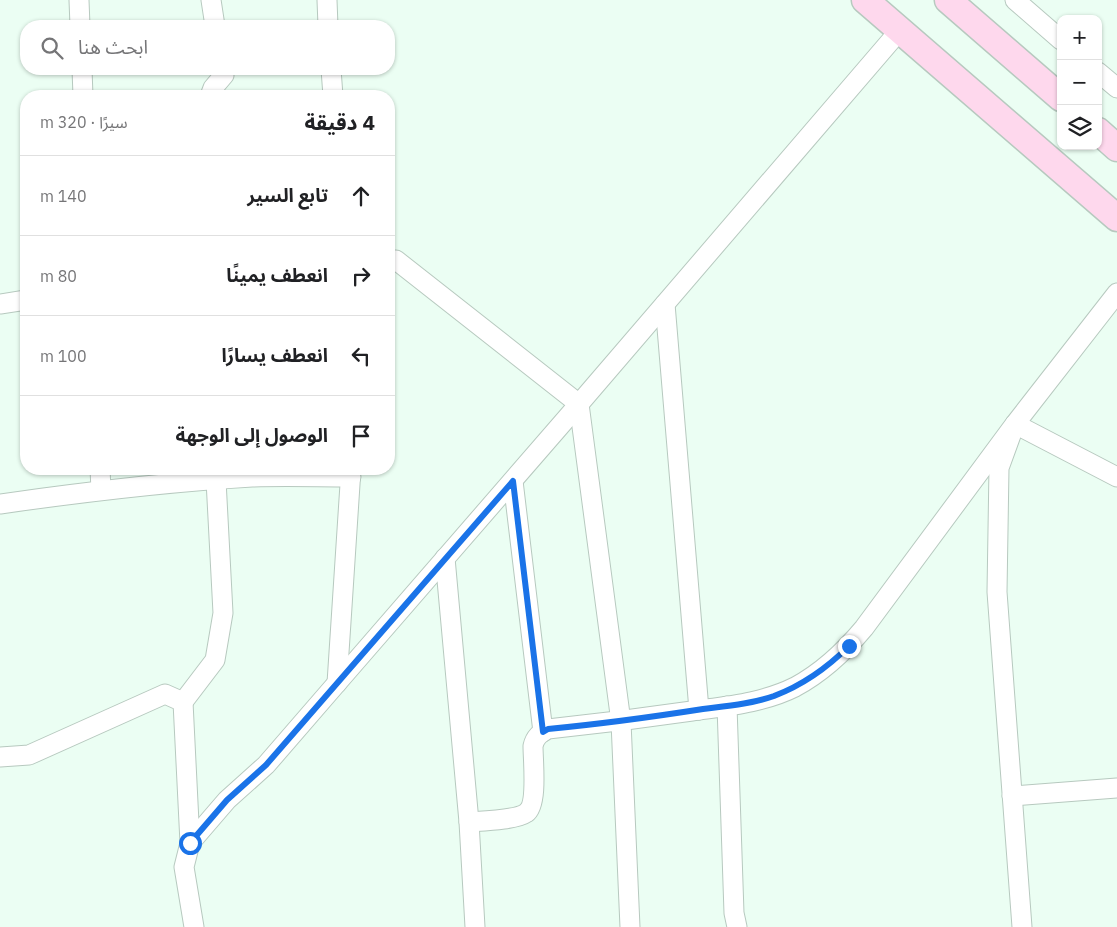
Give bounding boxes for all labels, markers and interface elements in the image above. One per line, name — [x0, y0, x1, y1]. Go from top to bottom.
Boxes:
map controls — [1057, 15, 1102, 150]
button: + — [1057, 15, 1102, 60]
search box — [20, 20, 395, 75]
icon: search — [38, 34, 66, 62]
text: ابحث هنا — [78, 35, 148, 59]
button: − — [1057, 60, 1102, 105]
button: layers — [1057, 105, 1102, 150]
text: 4 دقيقة — [305, 108, 375, 136]
text: سيرًا · 320 m — [40, 112, 128, 132]
icon: ahead — [347, 182, 375, 210]
text: تابع السير — [247, 183, 328, 207]
text: 140 m — [40, 186, 87, 206]
icon: right — [347, 262, 375, 290]
text: انعطف يمينًا — [226, 263, 328, 287]
text: 80 m — [40, 266, 77, 286]
icon: left — [347, 342, 375, 370]
text: انعطف يسارًا — [221, 343, 328, 367]
text: 100 m — [40, 346, 87, 366]
icon: arrive — [347, 422, 375, 450]
text: الوصول إلى الوجهة — [176, 423, 328, 447]
route end — [838, 635, 861, 658]
route start — [179, 832, 202, 855]

